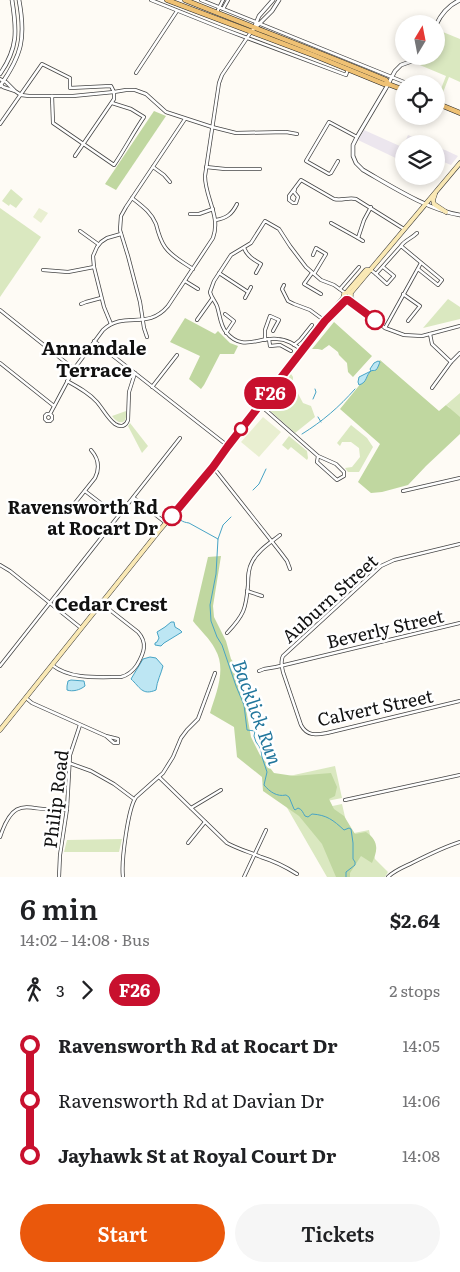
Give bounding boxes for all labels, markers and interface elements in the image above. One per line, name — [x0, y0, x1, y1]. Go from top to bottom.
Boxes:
north arrow — [395, 15, 445, 65]
map controls — [395, 15, 445, 185]
button: locate — [395, 75, 445, 125]
button: layers — [395, 135, 445, 185]
unlabelled marker — [365, 310, 385, 330]
district label: Annandale Terrace — [41, 333, 147, 383]
line badge: F26 — [241, 377, 299, 409]
text: F26 — [254, 379, 286, 406]
unlabelled marker — [234, 422, 248, 436]
place label: Ravensworth Rd at Rocart Dr — [8, 493, 158, 541]
marker: Ravensworth Rd at Rocart Dr — [162, 506, 182, 526]
street label: Auburn Street — [275, 547, 384, 649]
district label: Cedar Crest — [54, 589, 168, 617]
street label: Beverly Street — [324, 601, 447, 655]
water label: Backlick Run — [226, 656, 290, 769]
street label: Calvert Street — [315, 681, 436, 732]
street label: Philip Road — [36, 748, 74, 850]
text: 6 min — [20, 887, 98, 929]
text: $2.64 — [390, 906, 440, 934]
text: 14:02 – 14:08 · Bus — [20, 927, 149, 951]
icon: walk — [20, 976, 48, 1004]
icon: forward — [73, 976, 101, 1004]
text: F26 — [119, 976, 150, 1003]
text: 3 — [56, 978, 65, 1002]
text: 2 stops — [389, 978, 440, 1002]
text: Ravensworth Rd at Rocart Dr — [58, 1031, 337, 1059]
text: 14:05 — [403, 1033, 440, 1057]
text: Ravensworth Rd at Davian Dr — [58, 1086, 324, 1114]
text: 14:06 — [402, 1088, 440, 1112]
text: Jayhawk St at Royal Court Dr — [58, 1141, 336, 1169]
text: 14:08 — [402, 1143, 440, 1167]
button: Start — [20, 1204, 225, 1262]
button: Tickets — [235, 1204, 440, 1262]

